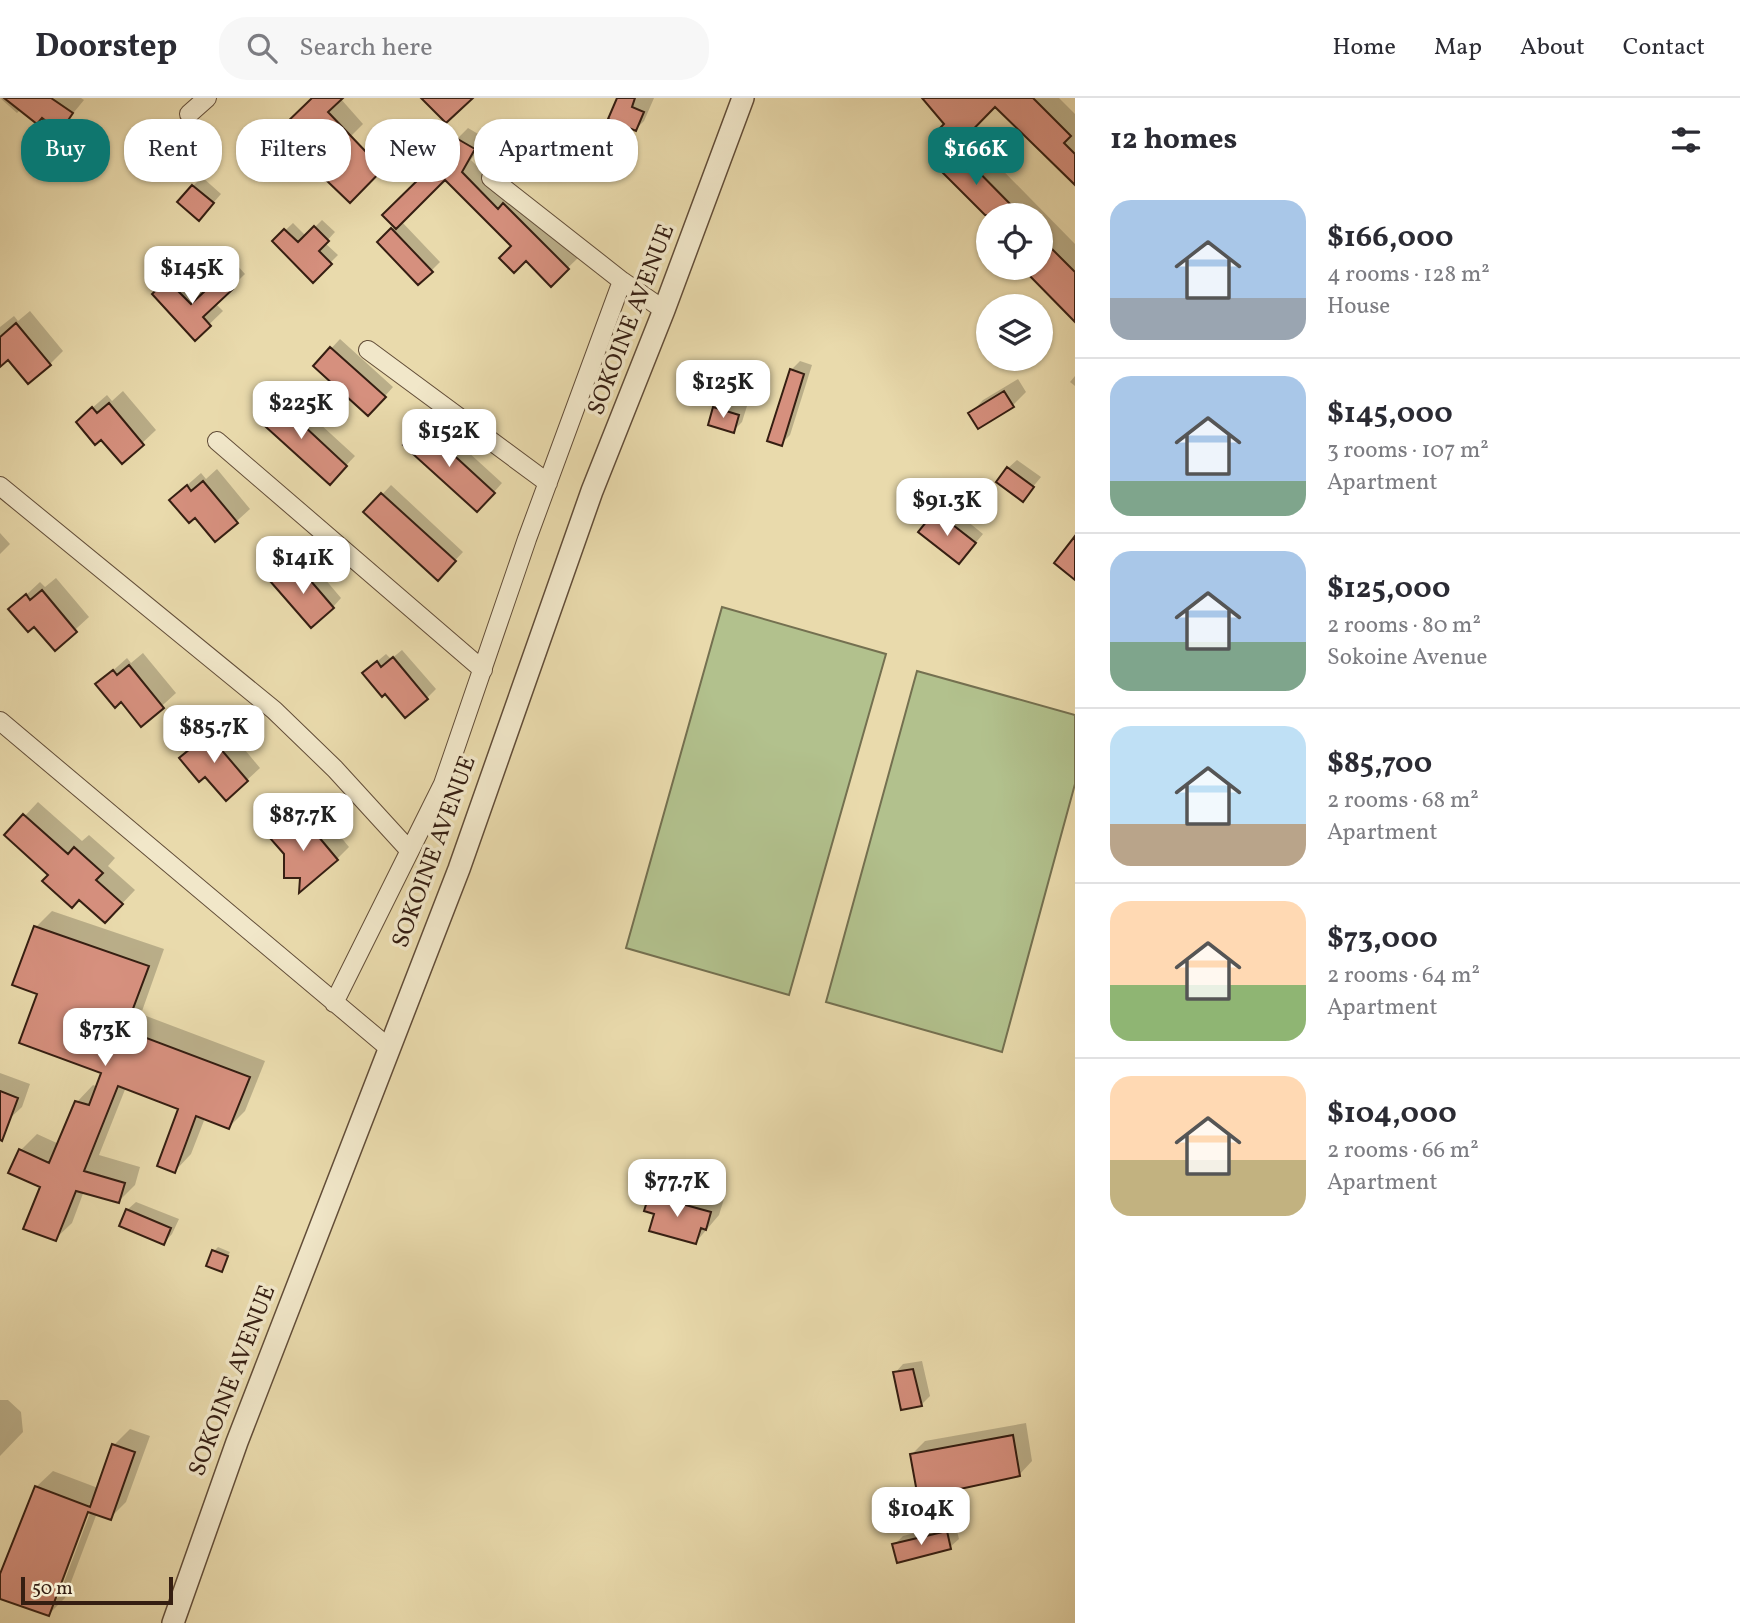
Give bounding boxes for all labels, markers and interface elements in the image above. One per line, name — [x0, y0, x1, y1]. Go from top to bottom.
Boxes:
search box — [219, 17, 709, 80]
text: Doorstep — [35, 25, 177, 71]
icon: search — [243, 29, 281, 67]
text: Search here — [299, 30, 433, 66]
text: Home — [1332, 31, 1396, 65]
text: Map — [1434, 31, 1482, 65]
text: About — [1520, 31, 1585, 65]
text: Contact — [1623, 31, 1705, 65]
chip: Buy — [21, 119, 110, 182]
chip: Rent — [124, 119, 222, 182]
chip: Filters — [236, 119, 351, 182]
chip: New — [365, 119, 460, 182]
chip: Apartment — [474, 119, 638, 182]
text: 12 homes — [1110, 119, 1237, 161]
icon: filters — [1667, 121, 1705, 159]
pin: $166K — [927, 127, 1025, 187]
text: $166K — [944, 134, 1008, 166]
map controls — [976, 203, 1053, 371]
button: locate — [976, 203, 1053, 280]
text: $166,000 — [1327, 217, 1453, 259]
street label: SOKOINE AVENUE — [580, 220, 684, 420]
icon: home — [1166, 228, 1250, 312]
pin: $145K — [143, 246, 241, 306]
text: $145K — [160, 253, 224, 285]
text: 4 rooms · 128 m² — [1327, 259, 1490, 291]
text: House — [1327, 291, 1390, 323]
button: layers — [976, 294, 1053, 371]
pin: $125K — [674, 360, 772, 420]
text: $125K — [692, 367, 754, 399]
pin: $225K — [252, 382, 350, 441]
text: $225K — [269, 388, 333, 420]
text: $145,000 — [1327, 393, 1453, 435]
icon: home — [1166, 404, 1250, 488]
pin: $152K — [400, 410, 498, 469]
text: $152K — [418, 416, 480, 448]
text: 3 rooms · 107 m² — [1327, 435, 1489, 467]
text: Apartment — [1327, 467, 1438, 499]
pin: $91.3K — [890, 478, 1004, 538]
text: $91.3K — [912, 485, 982, 517]
pin: $141K — [254, 536, 352, 596]
text: $141K — [272, 543, 334, 575]
text: $125,000 — [1327, 568, 1451, 610]
icon: home — [1166, 579, 1250, 663]
text: 2 rooms · 80 m² — [1327, 610, 1481, 642]
text: Sokoine Avenue — [1327, 642, 1488, 674]
pin: $85.7K — [157, 706, 271, 765]
text: $85.7K — [179, 712, 249, 744]
text: $85,700 — [1327, 743, 1432, 785]
street label: SOKOINE AVENUE — [384, 751, 486, 953]
icon: home — [1166, 754, 1250, 838]
text: 2 rooms · 68 m² — [1327, 785, 1479, 817]
pin: $87.7K — [246, 794, 360, 853]
text: $87.7K — [269, 800, 337, 832]
text: Apartment — [1327, 817, 1438, 849]
text: $73,000 — [1327, 918, 1438, 960]
icon: home — [1166, 929, 1250, 1013]
text: 2 rooms · 64 m² — [1327, 960, 1480, 992]
text: Apartment — [1327, 992, 1438, 1024]
pin: $73K — [64, 1009, 146, 1068]
text: $73K — [79, 1015, 131, 1047]
text: $104,000 — [1327, 1093, 1457, 1135]
icon: home — [1166, 1104, 1250, 1188]
text: 2 rooms · 66 m² — [1327, 1135, 1479, 1167]
pin: $77.7K — [620, 1160, 734, 1219]
text: $77.7K — [644, 1166, 710, 1198]
text: Apartment — [1327, 1167, 1438, 1199]
street label: SOKOINE AVENUE — [181, 1281, 285, 1481]
pin: $104K — [872, 1488, 970, 1547]
text: $104K — [888, 1494, 954, 1526]
scale bar — [21, 1574, 173, 1606]
text: 50 m — [32, 1576, 73, 1602]

